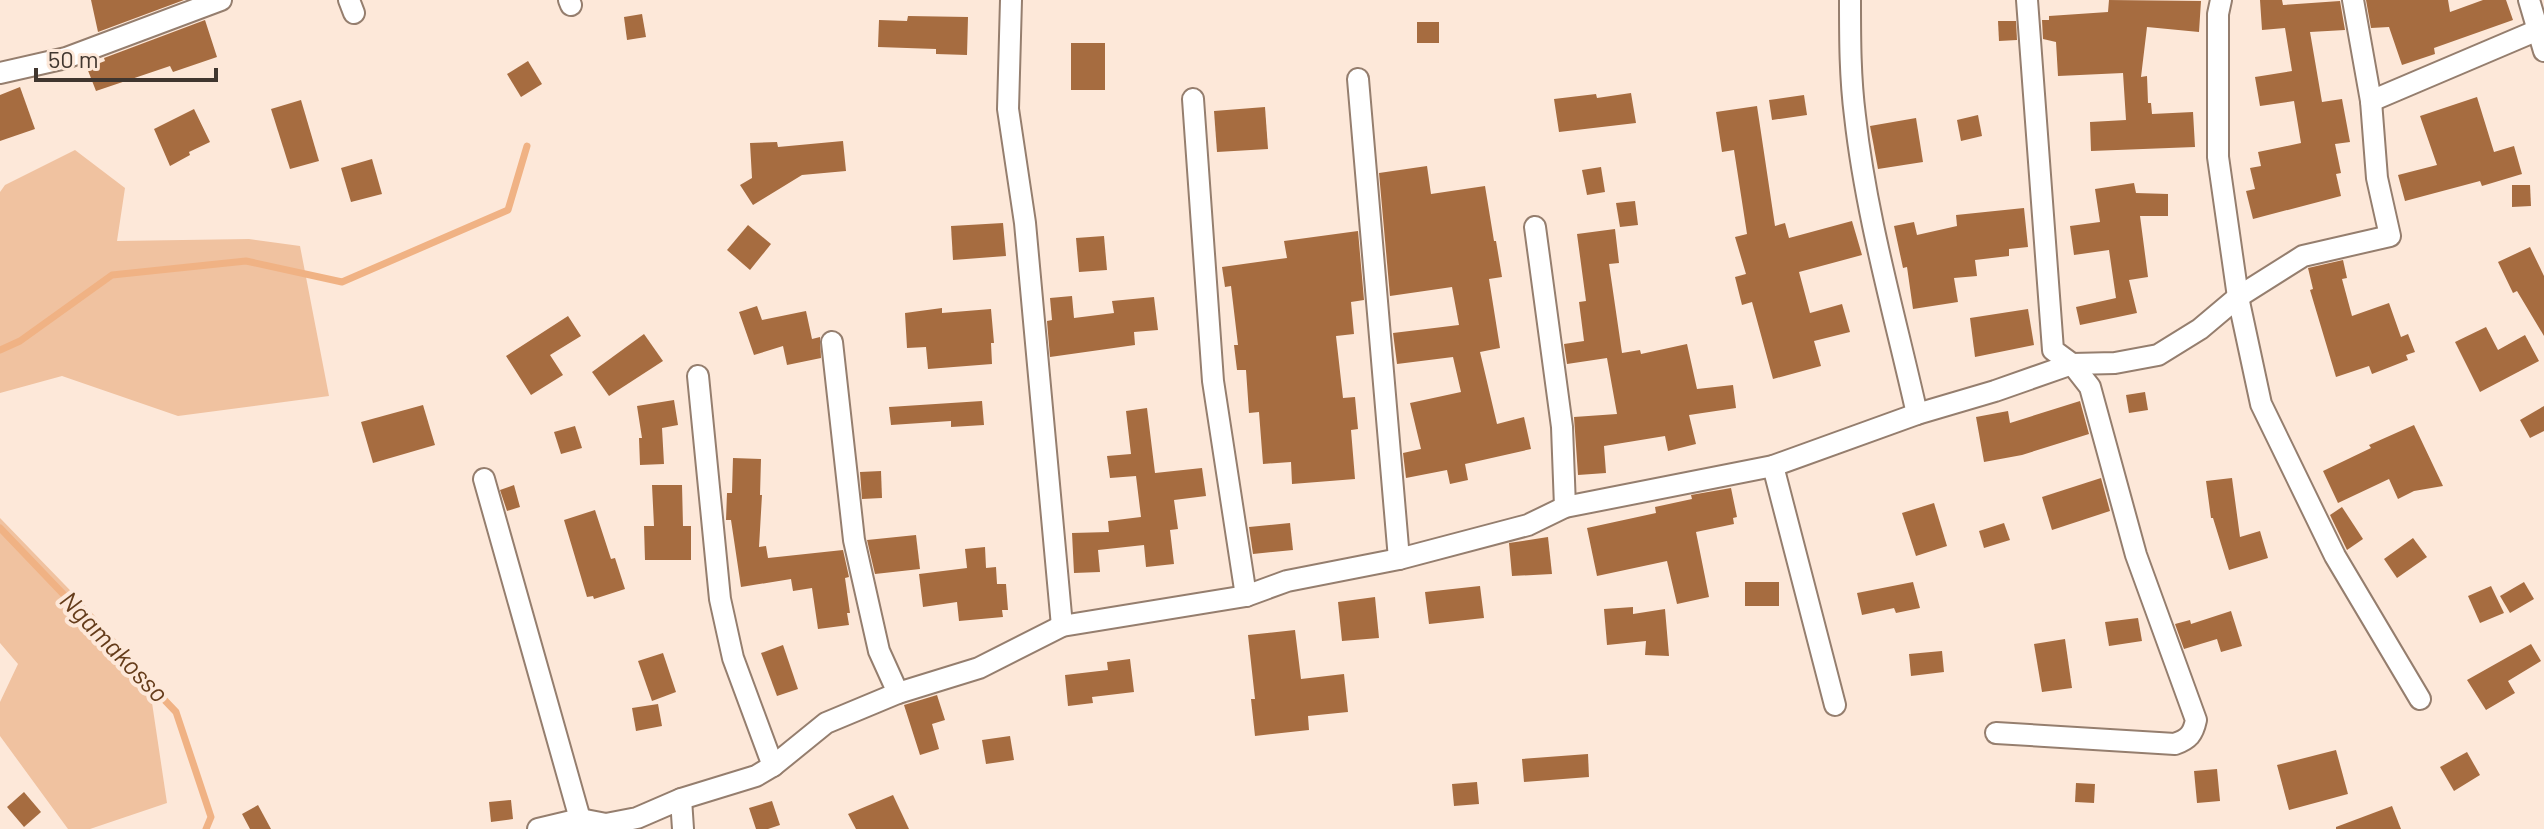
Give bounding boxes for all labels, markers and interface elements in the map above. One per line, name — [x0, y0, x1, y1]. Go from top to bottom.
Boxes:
scale bar — [36, 32, 216, 82]
text: 50 m — [48, 44, 99, 73]
water label: Ngamakosso — [54, 584, 176, 708]

